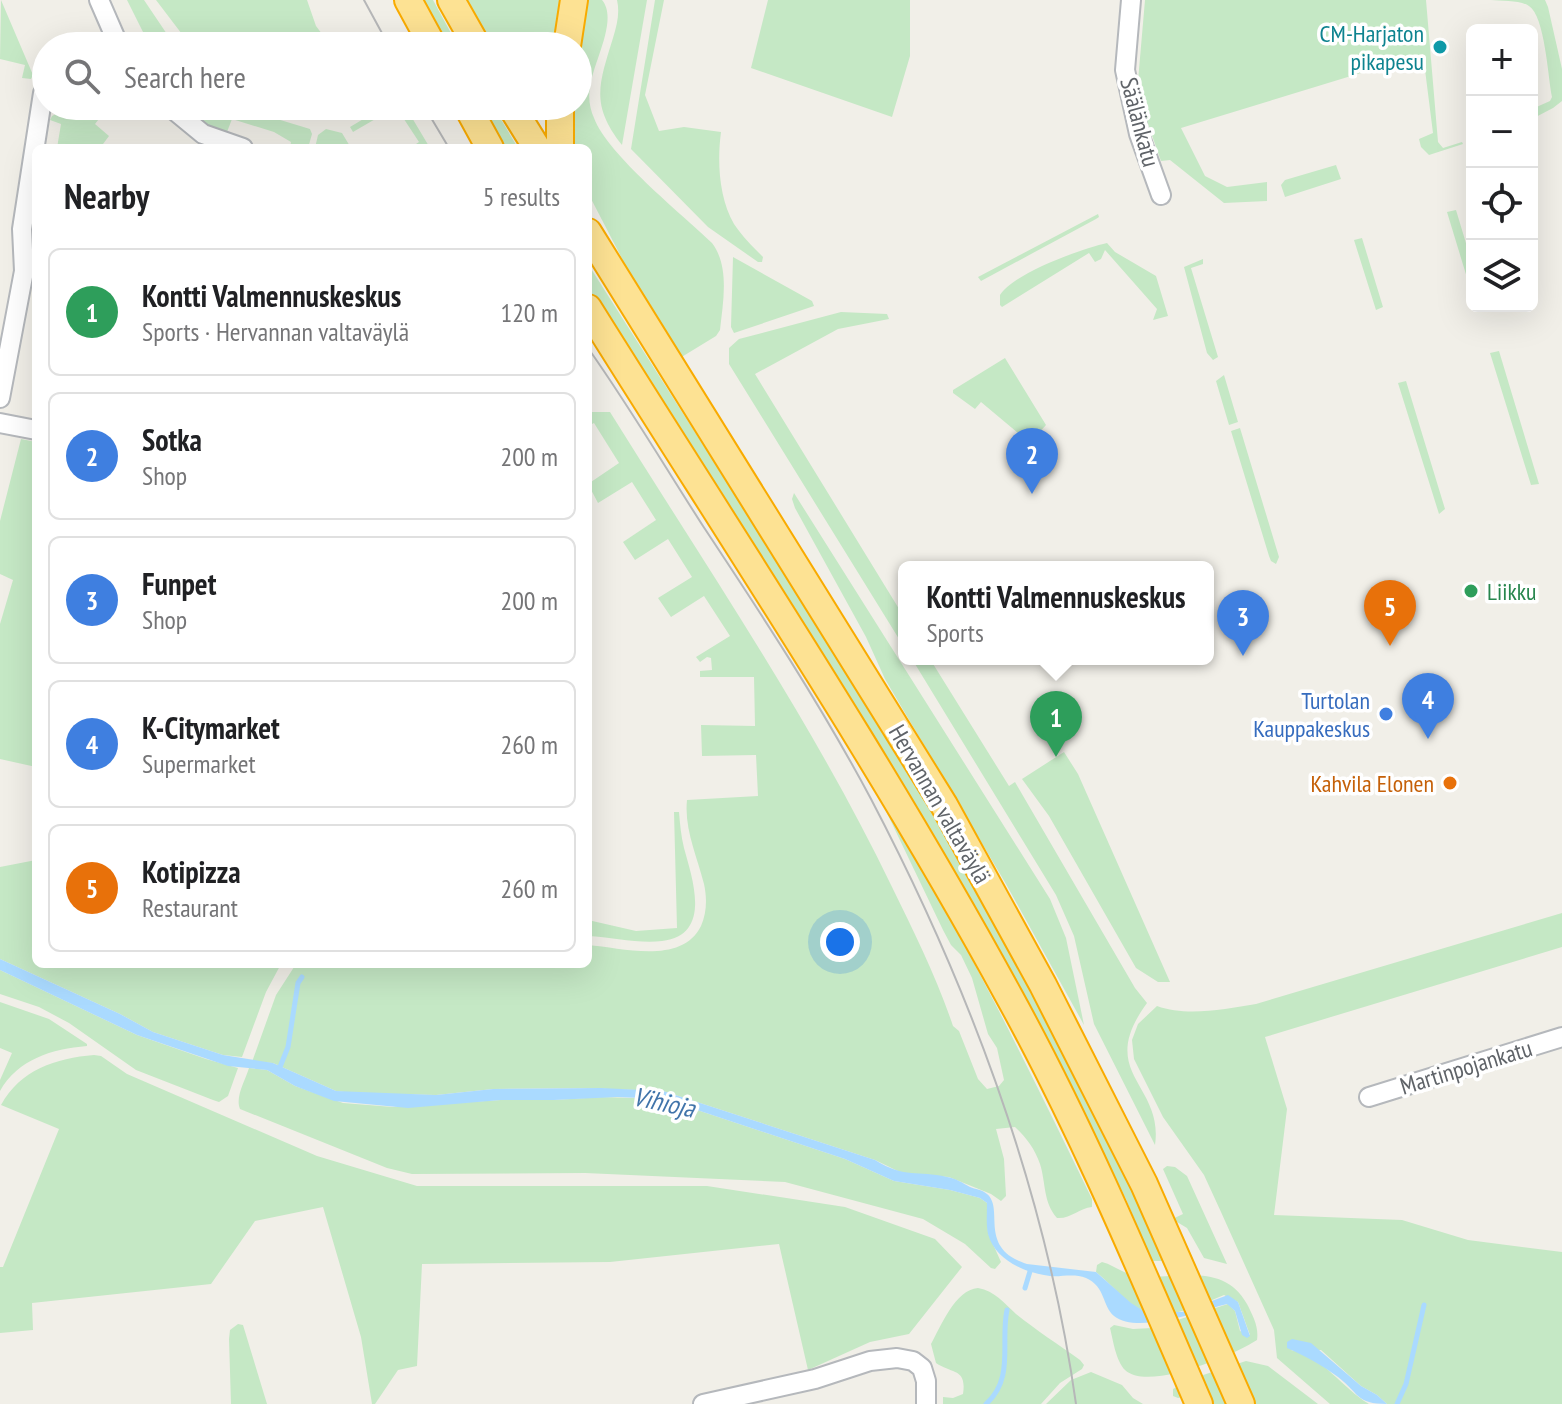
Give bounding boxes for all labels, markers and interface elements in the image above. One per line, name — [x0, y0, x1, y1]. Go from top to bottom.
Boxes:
place label: CM-Harjaton pikapesu — [1320, 18, 1424, 77]
map controls — [1466, 24, 1538, 312]
button: + — [1466, 24, 1538, 96]
search box — [32, 32, 592, 120]
marker: CM-Harjaton pikapesu — [1431, 38, 1449, 56]
icon: search — [60, 54, 104, 98]
text: Search here — [124, 57, 246, 96]
street label: Säälänkatu — [1113, 74, 1167, 170]
button: − — [1466, 96, 1538, 168]
button: locate — [1466, 168, 1538, 240]
text: Nearby — [64, 174, 149, 218]
text: 5 results — [483, 180, 560, 213]
button: layers — [1466, 240, 1538, 312]
text: Kontti Valmennuskeskus — [142, 276, 401, 315]
text: 1 — [86, 296, 98, 329]
text: 120 m — [500, 296, 558, 329]
text: Sports · Hervannan valtaväylä — [142, 315, 409, 348]
text: Sotka — [142, 420, 202, 459]
pin: 2 — [1006, 428, 1058, 494]
text: 2 — [86, 440, 98, 473]
text: 200 m — [500, 440, 558, 473]
text: Shop — [142, 459, 187, 492]
popup — [898, 561, 1214, 665]
text: Funpet — [142, 564, 216, 603]
place label: Liikku — [1487, 576, 1536, 607]
text: Kontti Valmennuskeskus — [926, 577, 1186, 616]
pin: 5 — [1364, 580, 1416, 646]
marker: Liikku — [1462, 582, 1480, 600]
text: 3 — [86, 584, 98, 617]
text: 200 m — [500, 584, 558, 617]
pin: 3 — [1217, 590, 1269, 656]
text: Shop — [142, 603, 187, 636]
text: Sports — [926, 616, 984, 649]
pin: 4 — [1402, 673, 1454, 739]
place label: Turtolan Kauppakeskus — [1253, 685, 1370, 744]
pin: 1 — [1030, 691, 1082, 757]
marker: Turtolan Kauppakeskus — [1377, 705, 1395, 723]
text: K-Citymarket — [142, 708, 280, 747]
street label: Hervannan valtaväylä — [882, 719, 998, 889]
text: 4 — [86, 728, 98, 761]
text: 260 m — [500, 728, 558, 761]
text: Supermarket — [142, 747, 256, 780]
place label: Kahvila Elonen — [1310, 768, 1434, 799]
marker: Kahvila Elonen — [1441, 774, 1459, 792]
text: Kotipizza — [142, 852, 241, 891]
text: 5 — [86, 872, 98, 905]
text: 260 m — [500, 872, 558, 905]
text: Restaurant — [142, 891, 238, 924]
your location — [820, 922, 860, 962]
street label: Martinpojankatu — [1396, 1032, 1536, 1102]
water label: Vihioja — [630, 1079, 699, 1125]

